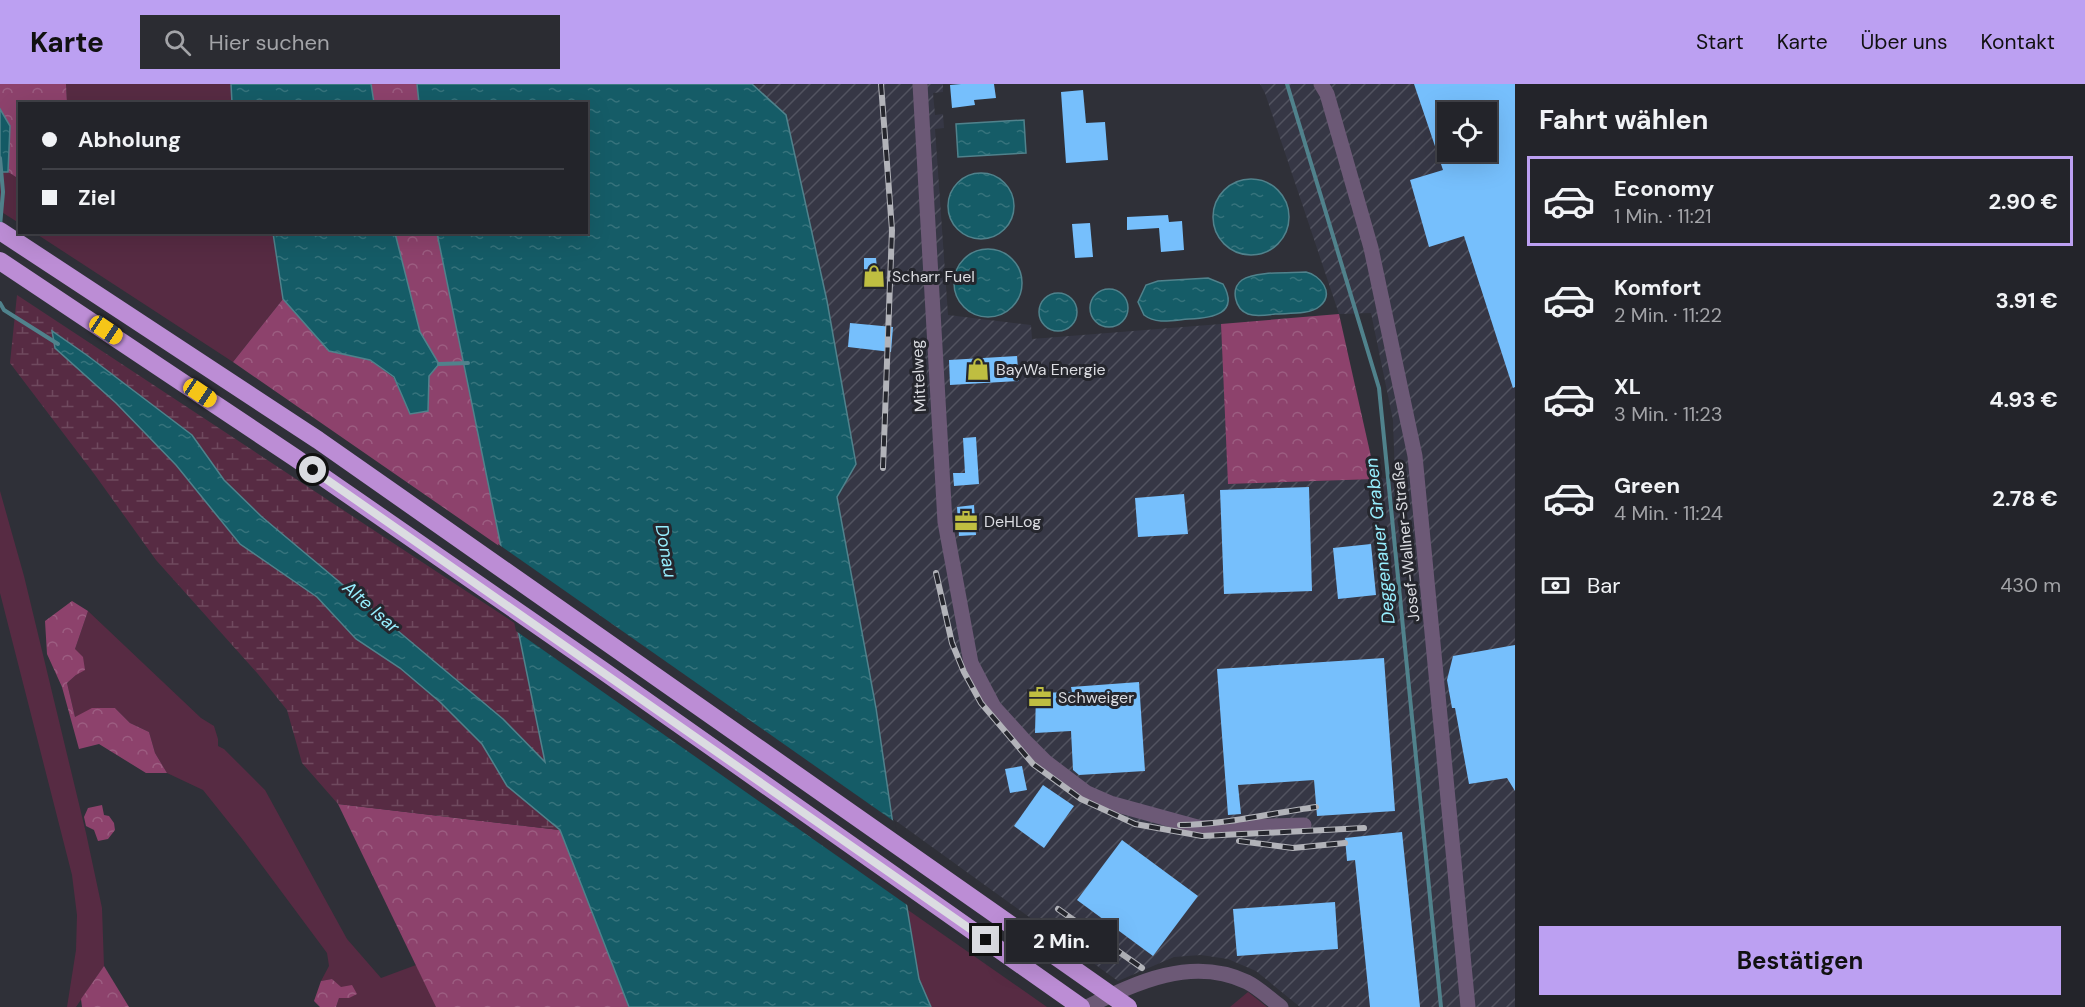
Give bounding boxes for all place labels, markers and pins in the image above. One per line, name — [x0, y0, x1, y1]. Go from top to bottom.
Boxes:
shop icon: Scharr Fuel — [861, 263, 887, 289]
place label: Scharr Fuel — [892, 266, 975, 287]
shop icon: BayWa Energie — [965, 356, 991, 382]
place label: BayWa Energie — [996, 359, 1106, 380]
office icon: DeHLog — [953, 508, 979, 534]
place label: DeHLog — [984, 511, 1041, 532]
office icon: Schweiger — [1027, 684, 1053, 710]
place label: Schweiger — [1058, 687, 1134, 708]

